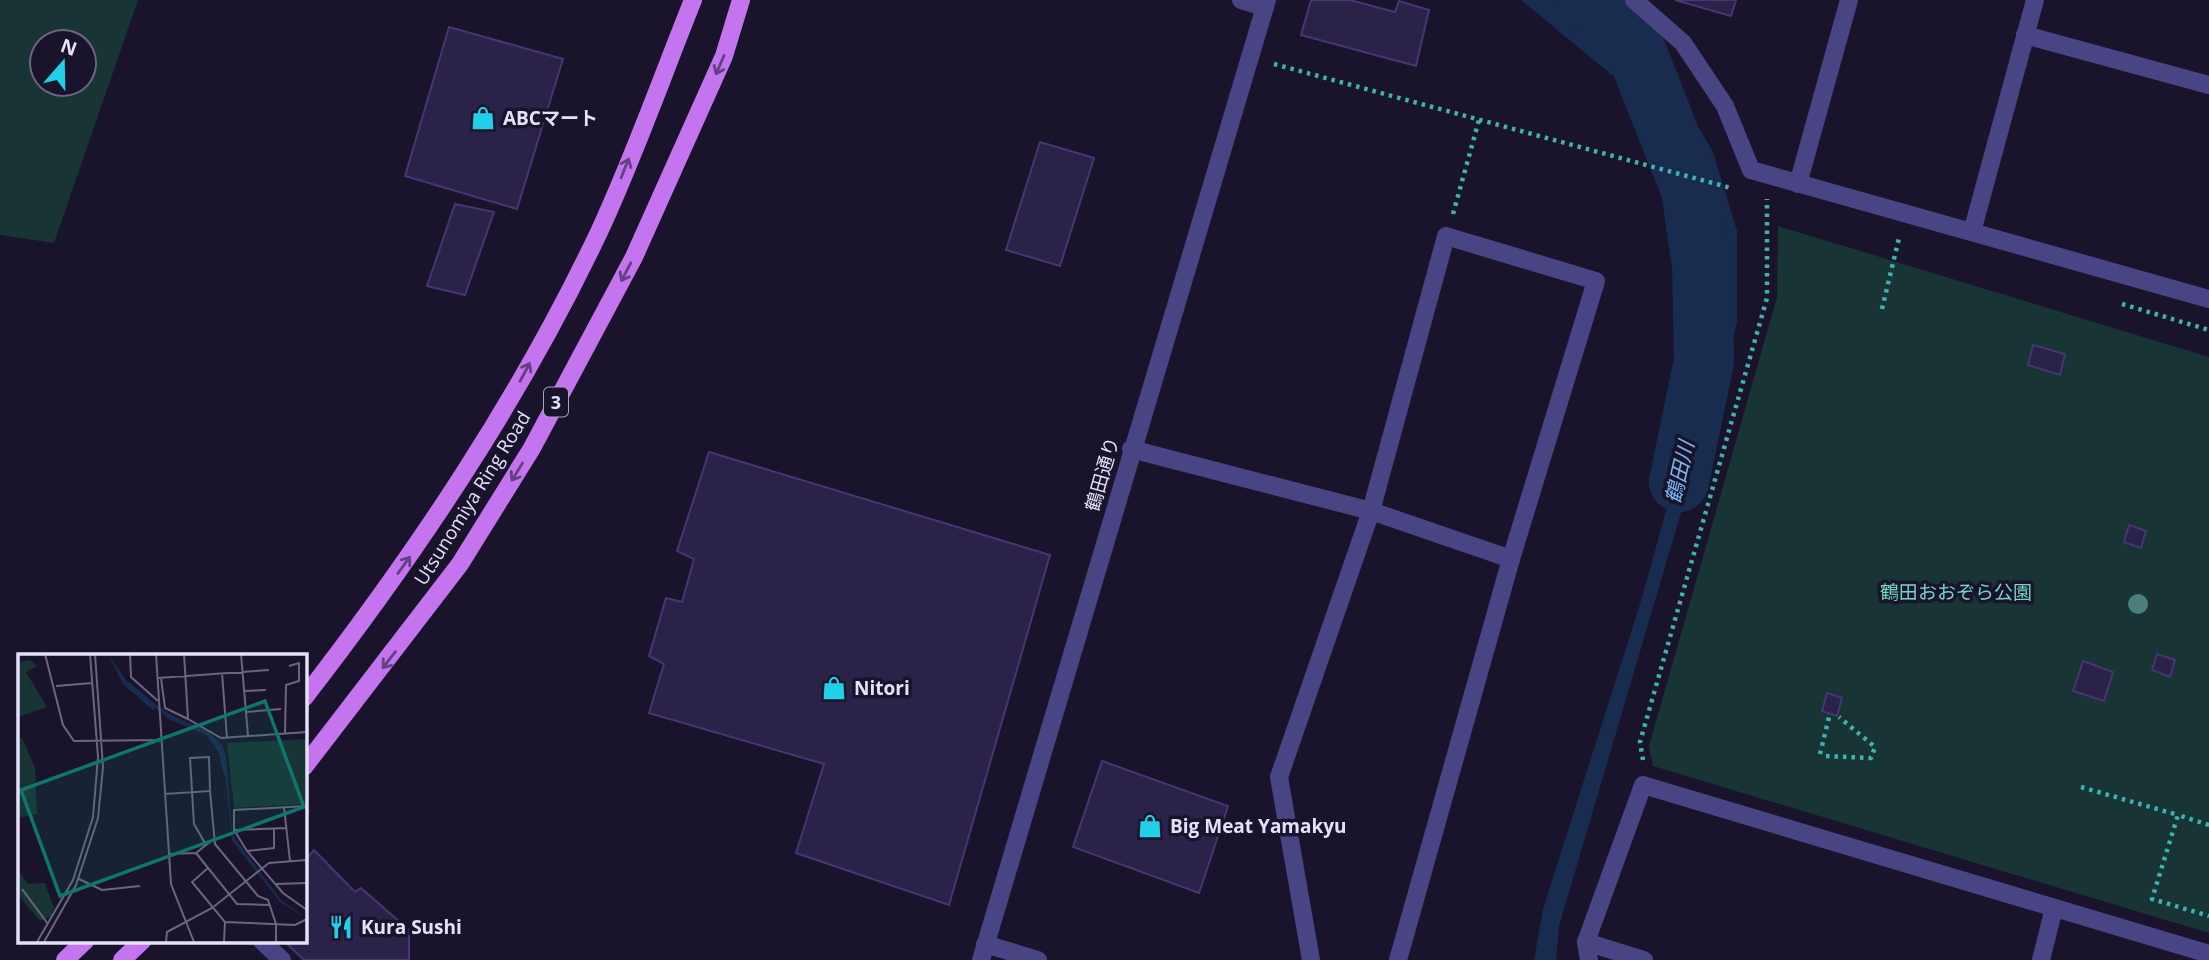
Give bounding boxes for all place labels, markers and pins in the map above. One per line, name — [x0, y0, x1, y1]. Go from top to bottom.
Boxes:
shop icon: ABCマート — [469, 104, 497, 132]
place label: ABCマート — [503, 105, 598, 131]
shop icon: Nitori — [820, 674, 848, 702]
place label: Nitori — [854, 675, 910, 701]
shop icon: Big Meat Yamakyu — [1136, 812, 1164, 840]
place label: Big Meat Yamakyu — [1170, 813, 1347, 839]
restaurant icon: Kura Sushi — [327, 913, 355, 941]
place label: Kura Sushi — [361, 914, 462, 940]

